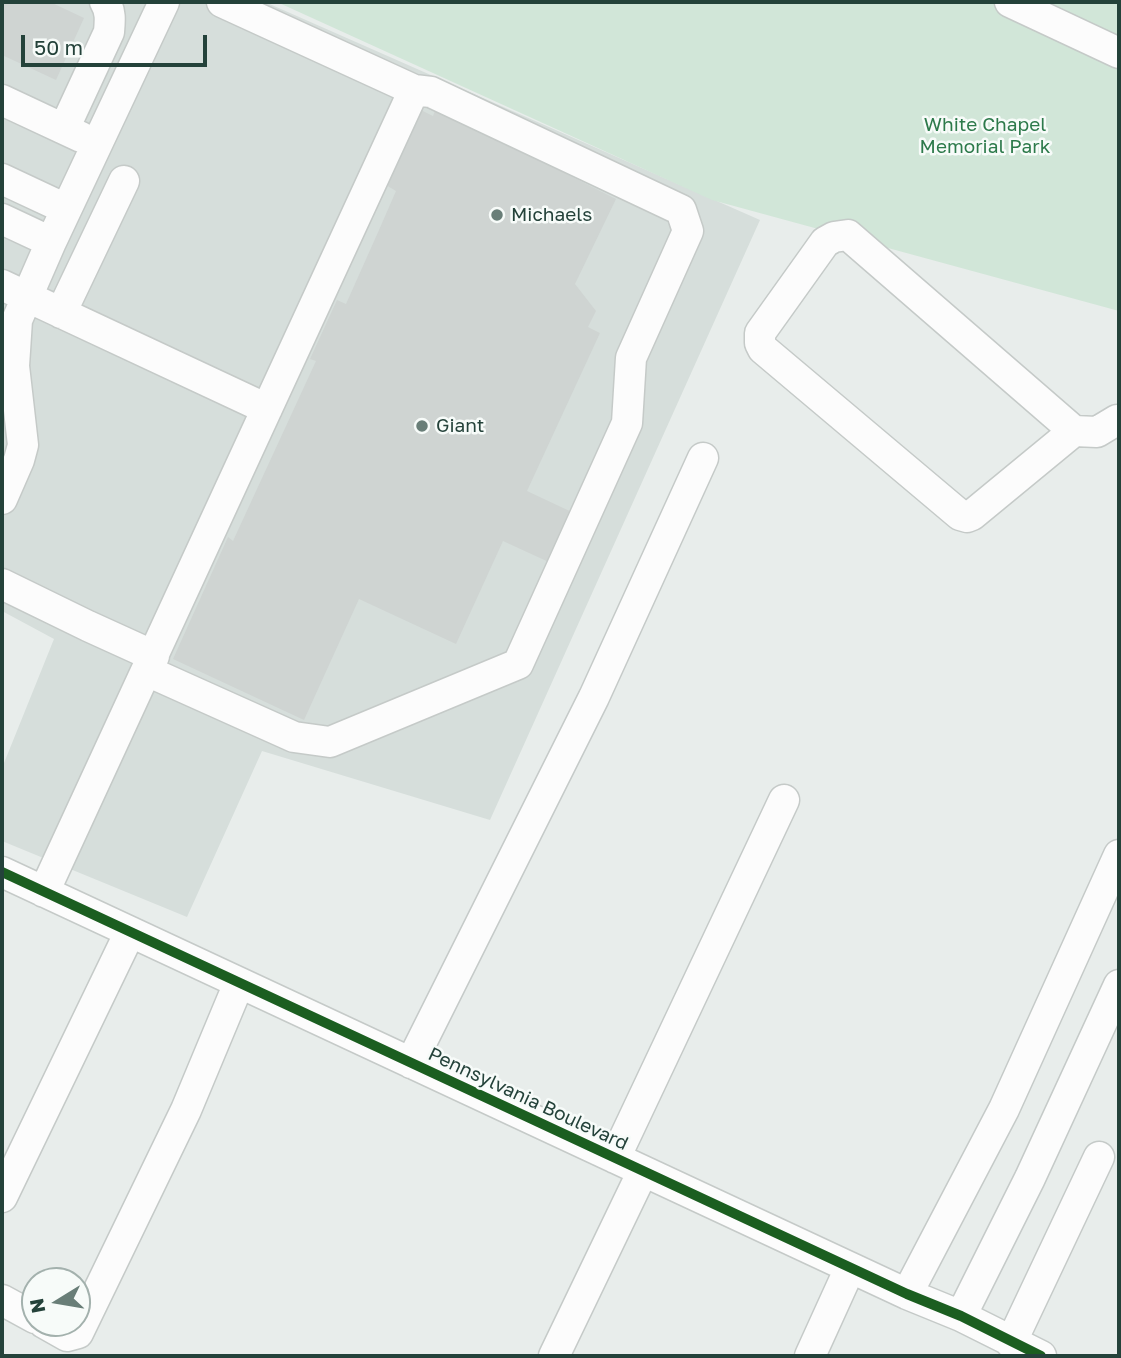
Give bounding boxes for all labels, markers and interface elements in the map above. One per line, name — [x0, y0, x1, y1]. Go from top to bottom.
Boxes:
scale bar — [24, 21, 210, 65]
text: 50 m — [34, 34, 83, 60]
park label: White Chapel Memorial Park — [920, 114, 1050, 158]
place label: Michaels — [511, 204, 592, 226]
marker: Michaels — [489, 207, 505, 223]
place label: Giant — [436, 415, 484, 437]
marker: Giant — [414, 418, 430, 434]
street label: Pennsylvania Boulevard — [424, 1043, 632, 1155]
north arrow — [21, 1267, 91, 1337]
text: N — [24, 1296, 50, 1315]

